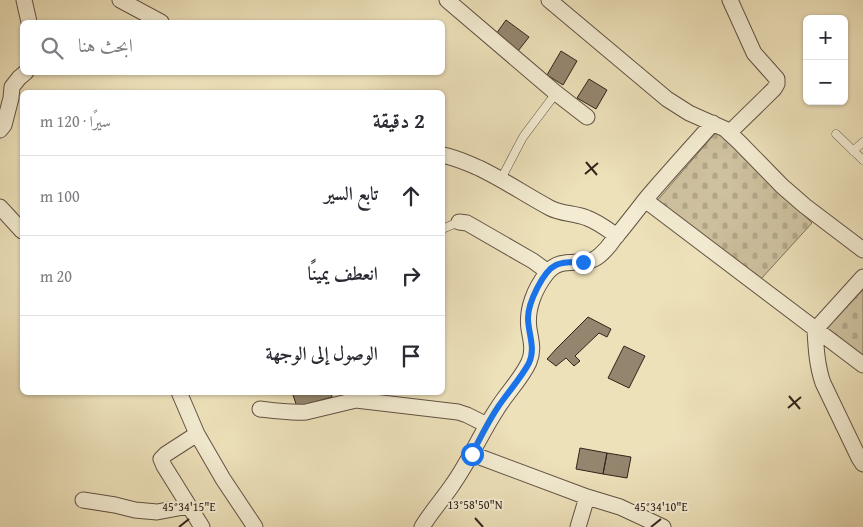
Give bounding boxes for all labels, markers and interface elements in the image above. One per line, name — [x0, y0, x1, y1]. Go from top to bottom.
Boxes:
map controls — [803, 15, 848, 105]
button: + — [803, 15, 848, 60]
search box — [20, 20, 445, 75]
text: ابحث هنا — [78, 31, 133, 59]
icon: search — [38, 34, 66, 62]
button: − — [803, 60, 848, 105]
text: 2 دقيقة — [373, 105, 425, 136]
text: سيرًا · 120 m — [40, 109, 111, 133]
text: تابع السير — [324, 179, 378, 207]
icon: ahead — [397, 182, 425, 210]
text: 100 m — [40, 184, 80, 208]
route end — [572, 251, 595, 274]
text: انعطف يمينًا — [308, 259, 378, 287]
icon: right — [397, 262, 425, 290]
text: 20 m — [40, 264, 72, 288]
text: الوصول إلى الوجهة — [266, 339, 378, 367]
icon: arrive — [397, 342, 425, 370]
route start — [461, 443, 484, 466]
text: 13°58'50"N — [447, 496, 503, 513]
text: 45°34'15"E — [162, 498, 216, 515]
text: 45°34'10"E — [634, 498, 688, 515]

